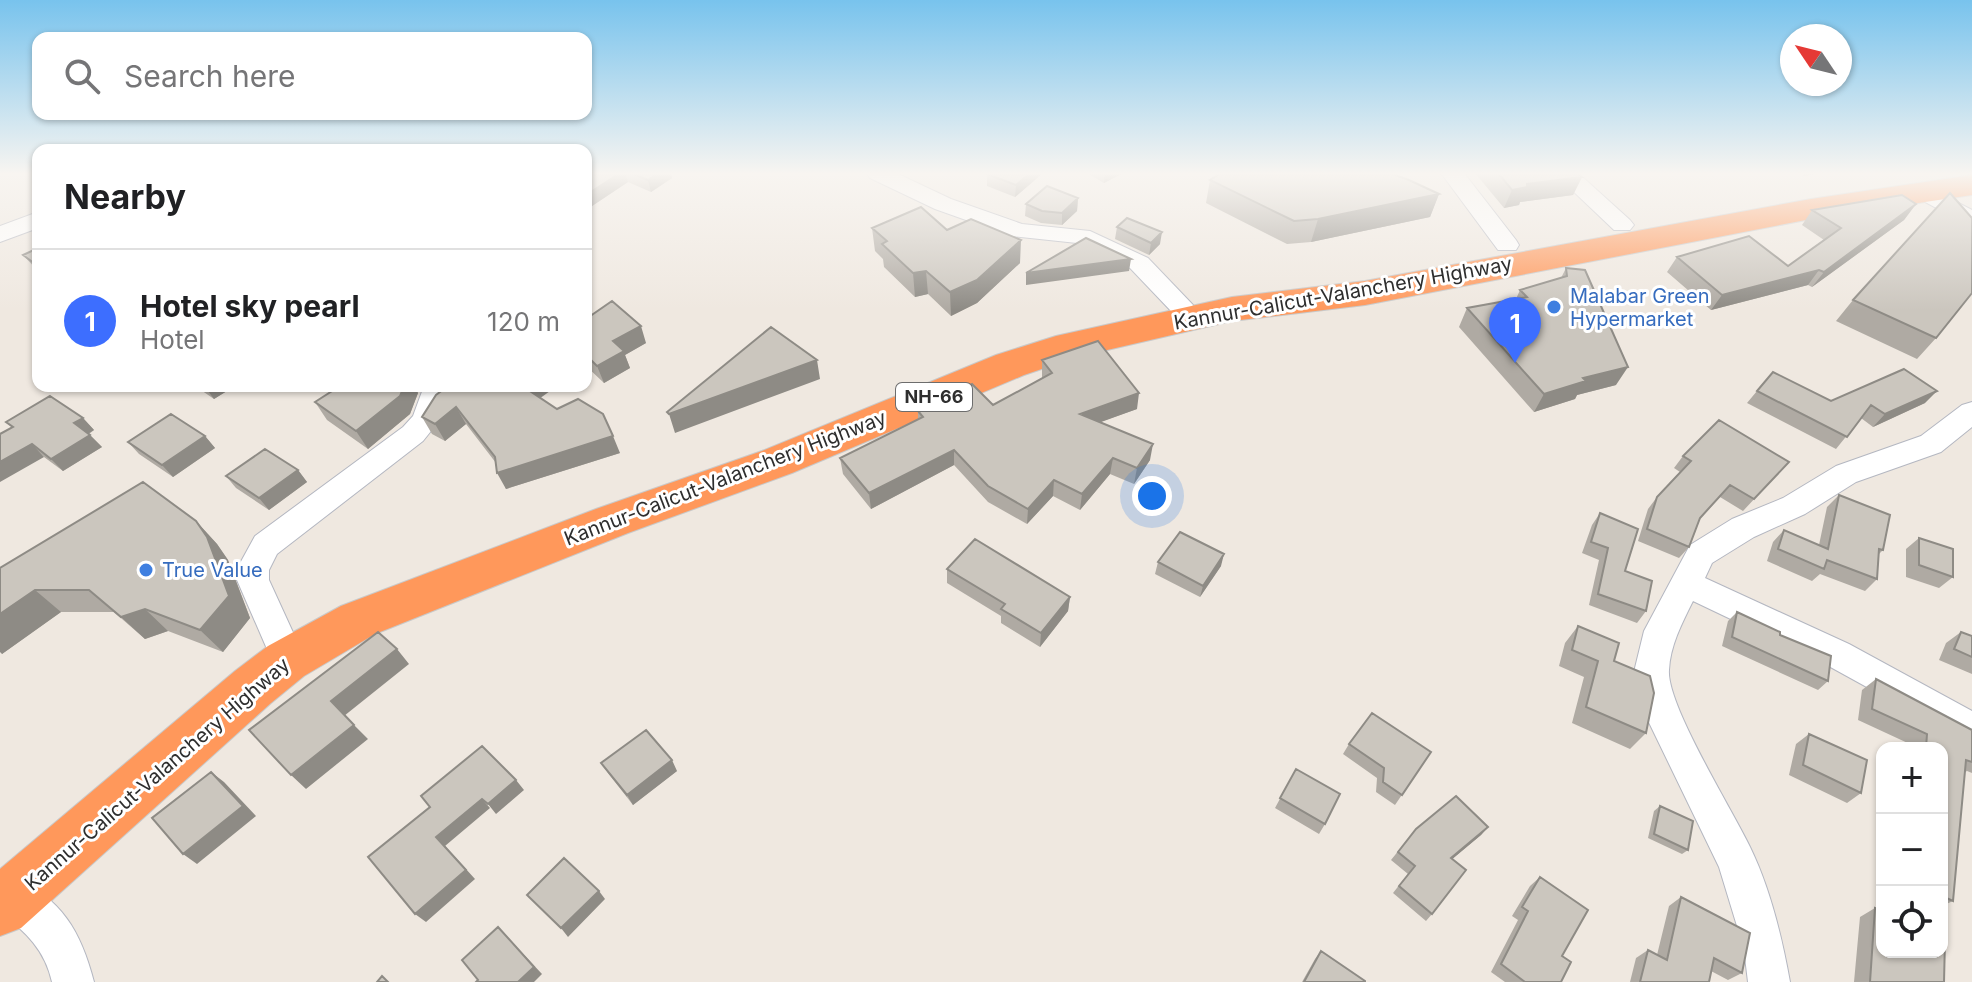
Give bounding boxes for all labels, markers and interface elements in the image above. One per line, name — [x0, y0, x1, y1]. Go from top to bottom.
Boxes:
north arrow — [1780, 24, 1852, 96]
search box — [32, 32, 592, 120]
icon: search — [60, 54, 104, 98]
text: Search here — [124, 58, 296, 94]
text: Nearby — [64, 176, 186, 217]
street label: Kannur-Calicut-Valanchery Highway — [1172, 251, 1514, 335]
place label: Malabar Green Hypermarket — [1570, 284, 1709, 331]
text: Hotel sky pearl — [140, 288, 360, 324]
pin: 1 — [1489, 297, 1541, 363]
marker: Malabar Green Hypermarket — [1545, 298, 1563, 316]
text: 1 — [84, 306, 96, 337]
text: 120 m — [487, 306, 560, 337]
text: Hotel — [140, 324, 205, 355]
road number: NH-66 — [896, 383, 972, 411]
street label: Kannur-Calicut-Valanchery Highway — [561, 405, 889, 551]
your location — [1132, 476, 1172, 516]
place label: True Value — [162, 558, 263, 582]
marker: True Value — [137, 561, 155, 579]
street label: Kannur-Calicut-Valanchery Highway — [20, 652, 294, 896]
map controls — [1876, 742, 1948, 958]
button: + — [1876, 742, 1948, 814]
button: − — [1876, 814, 1948, 886]
button: locate — [1876, 886, 1948, 958]

